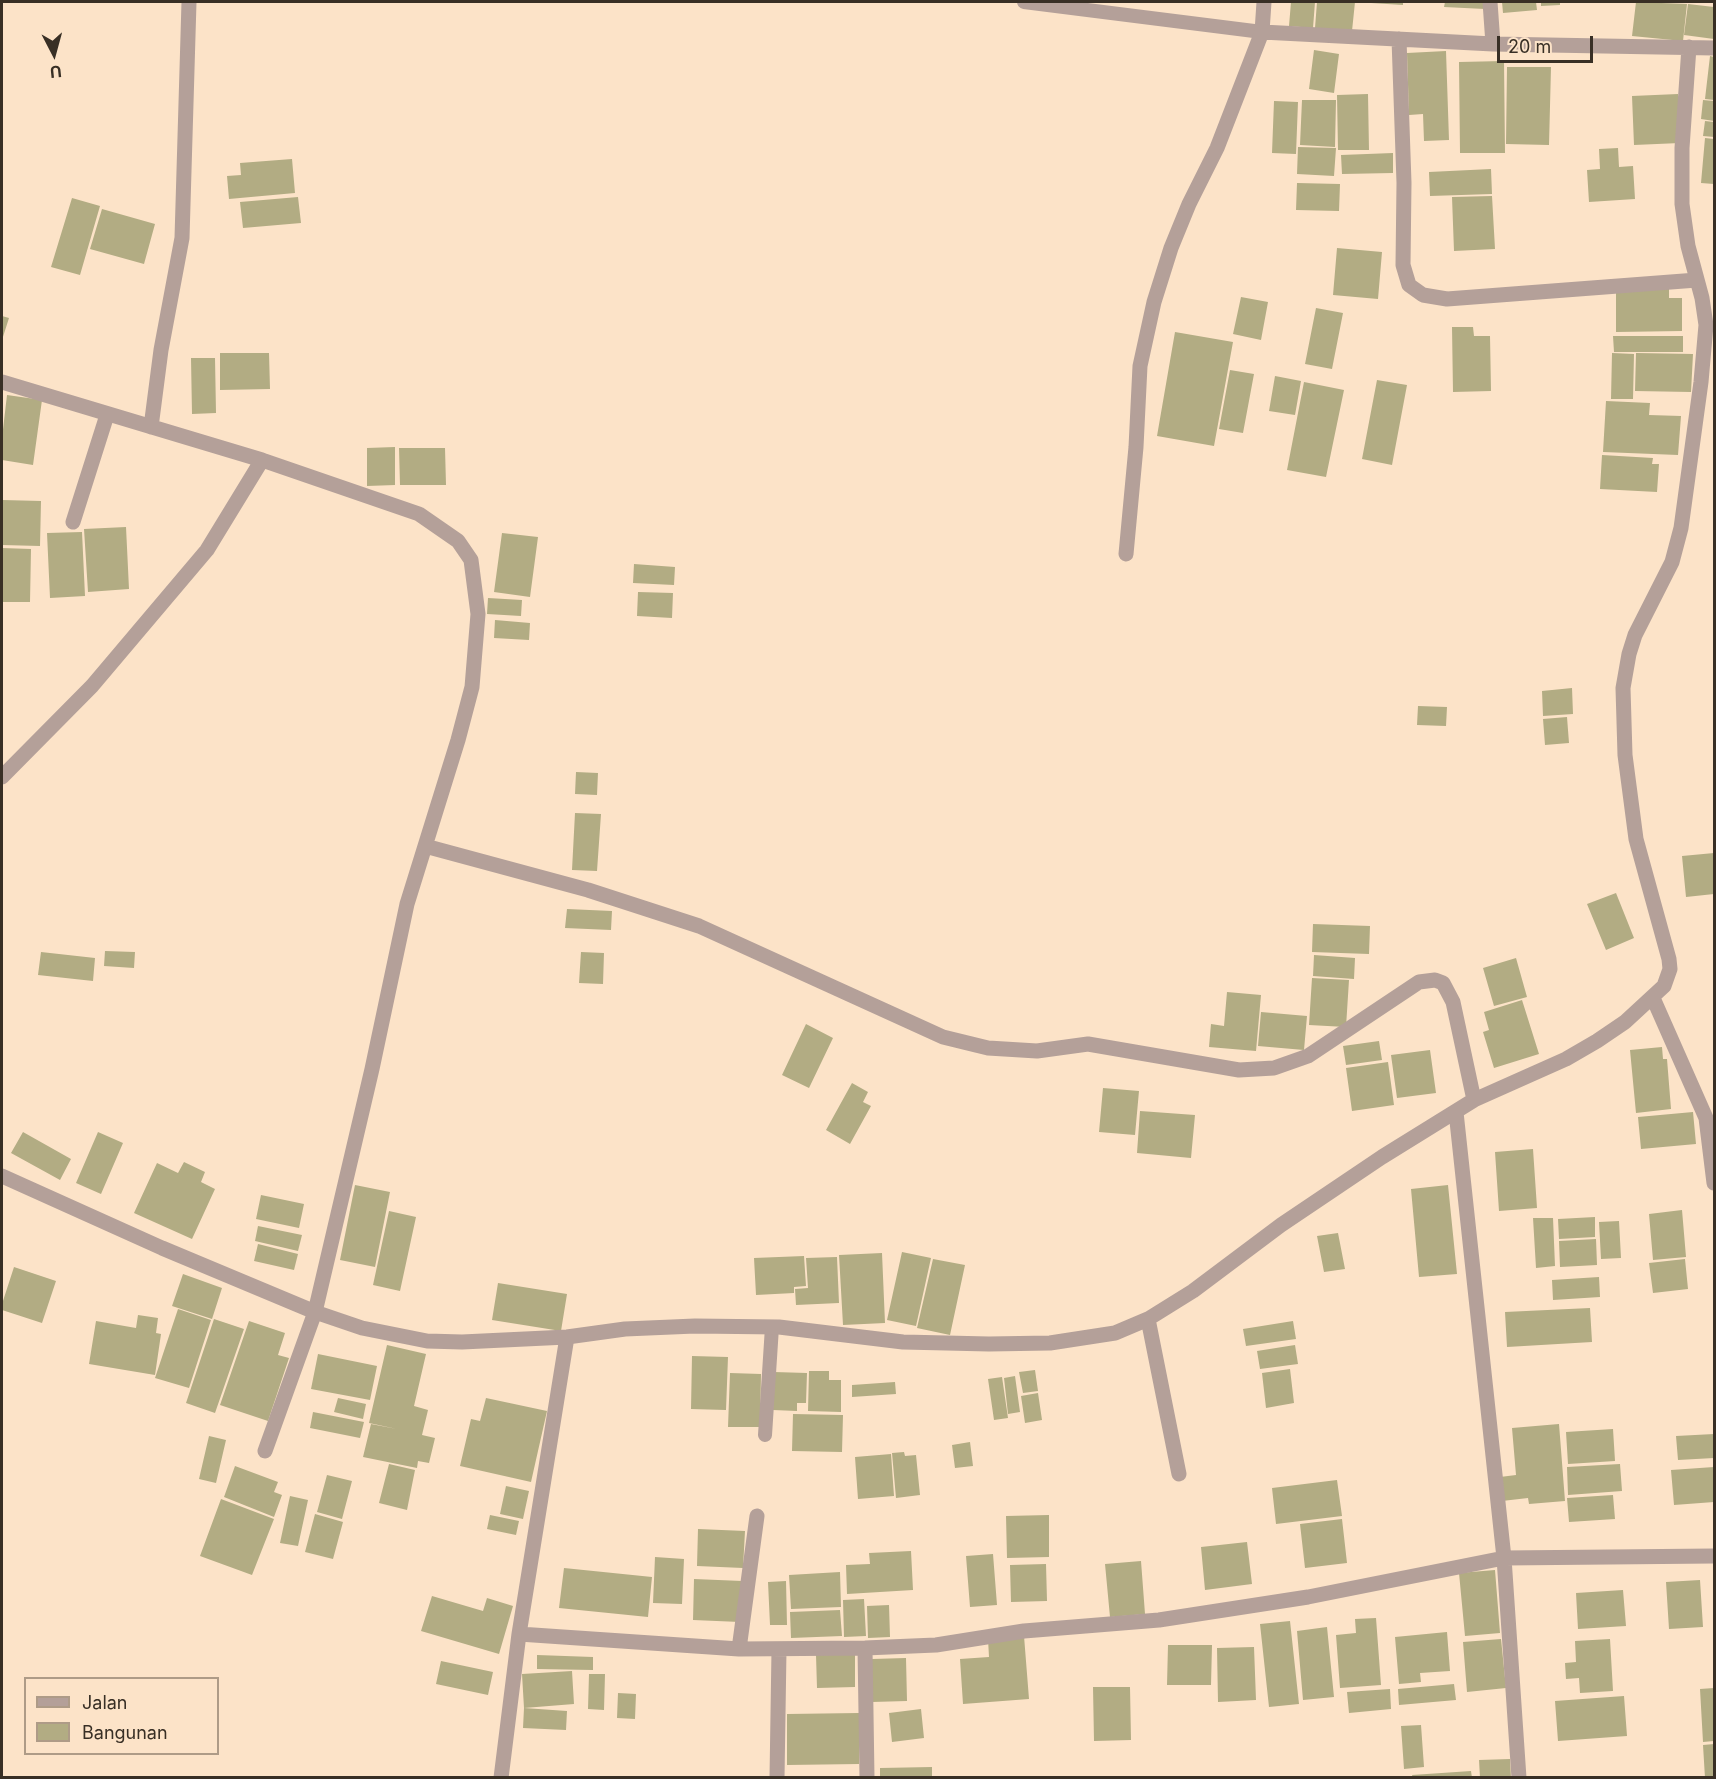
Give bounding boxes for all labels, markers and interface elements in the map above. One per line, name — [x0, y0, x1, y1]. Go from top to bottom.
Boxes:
north arrow — [24, 24, 84, 84]
scale bar — [1500, 24, 1596, 62]
text: 20 m — [1508, 36, 1551, 57]
text: U — [49, 61, 63, 82]
legend — [24, 1677, 219, 1755]
text: Jalan — [82, 1692, 127, 1713]
text: Bangunan — [82, 1722, 168, 1743]

